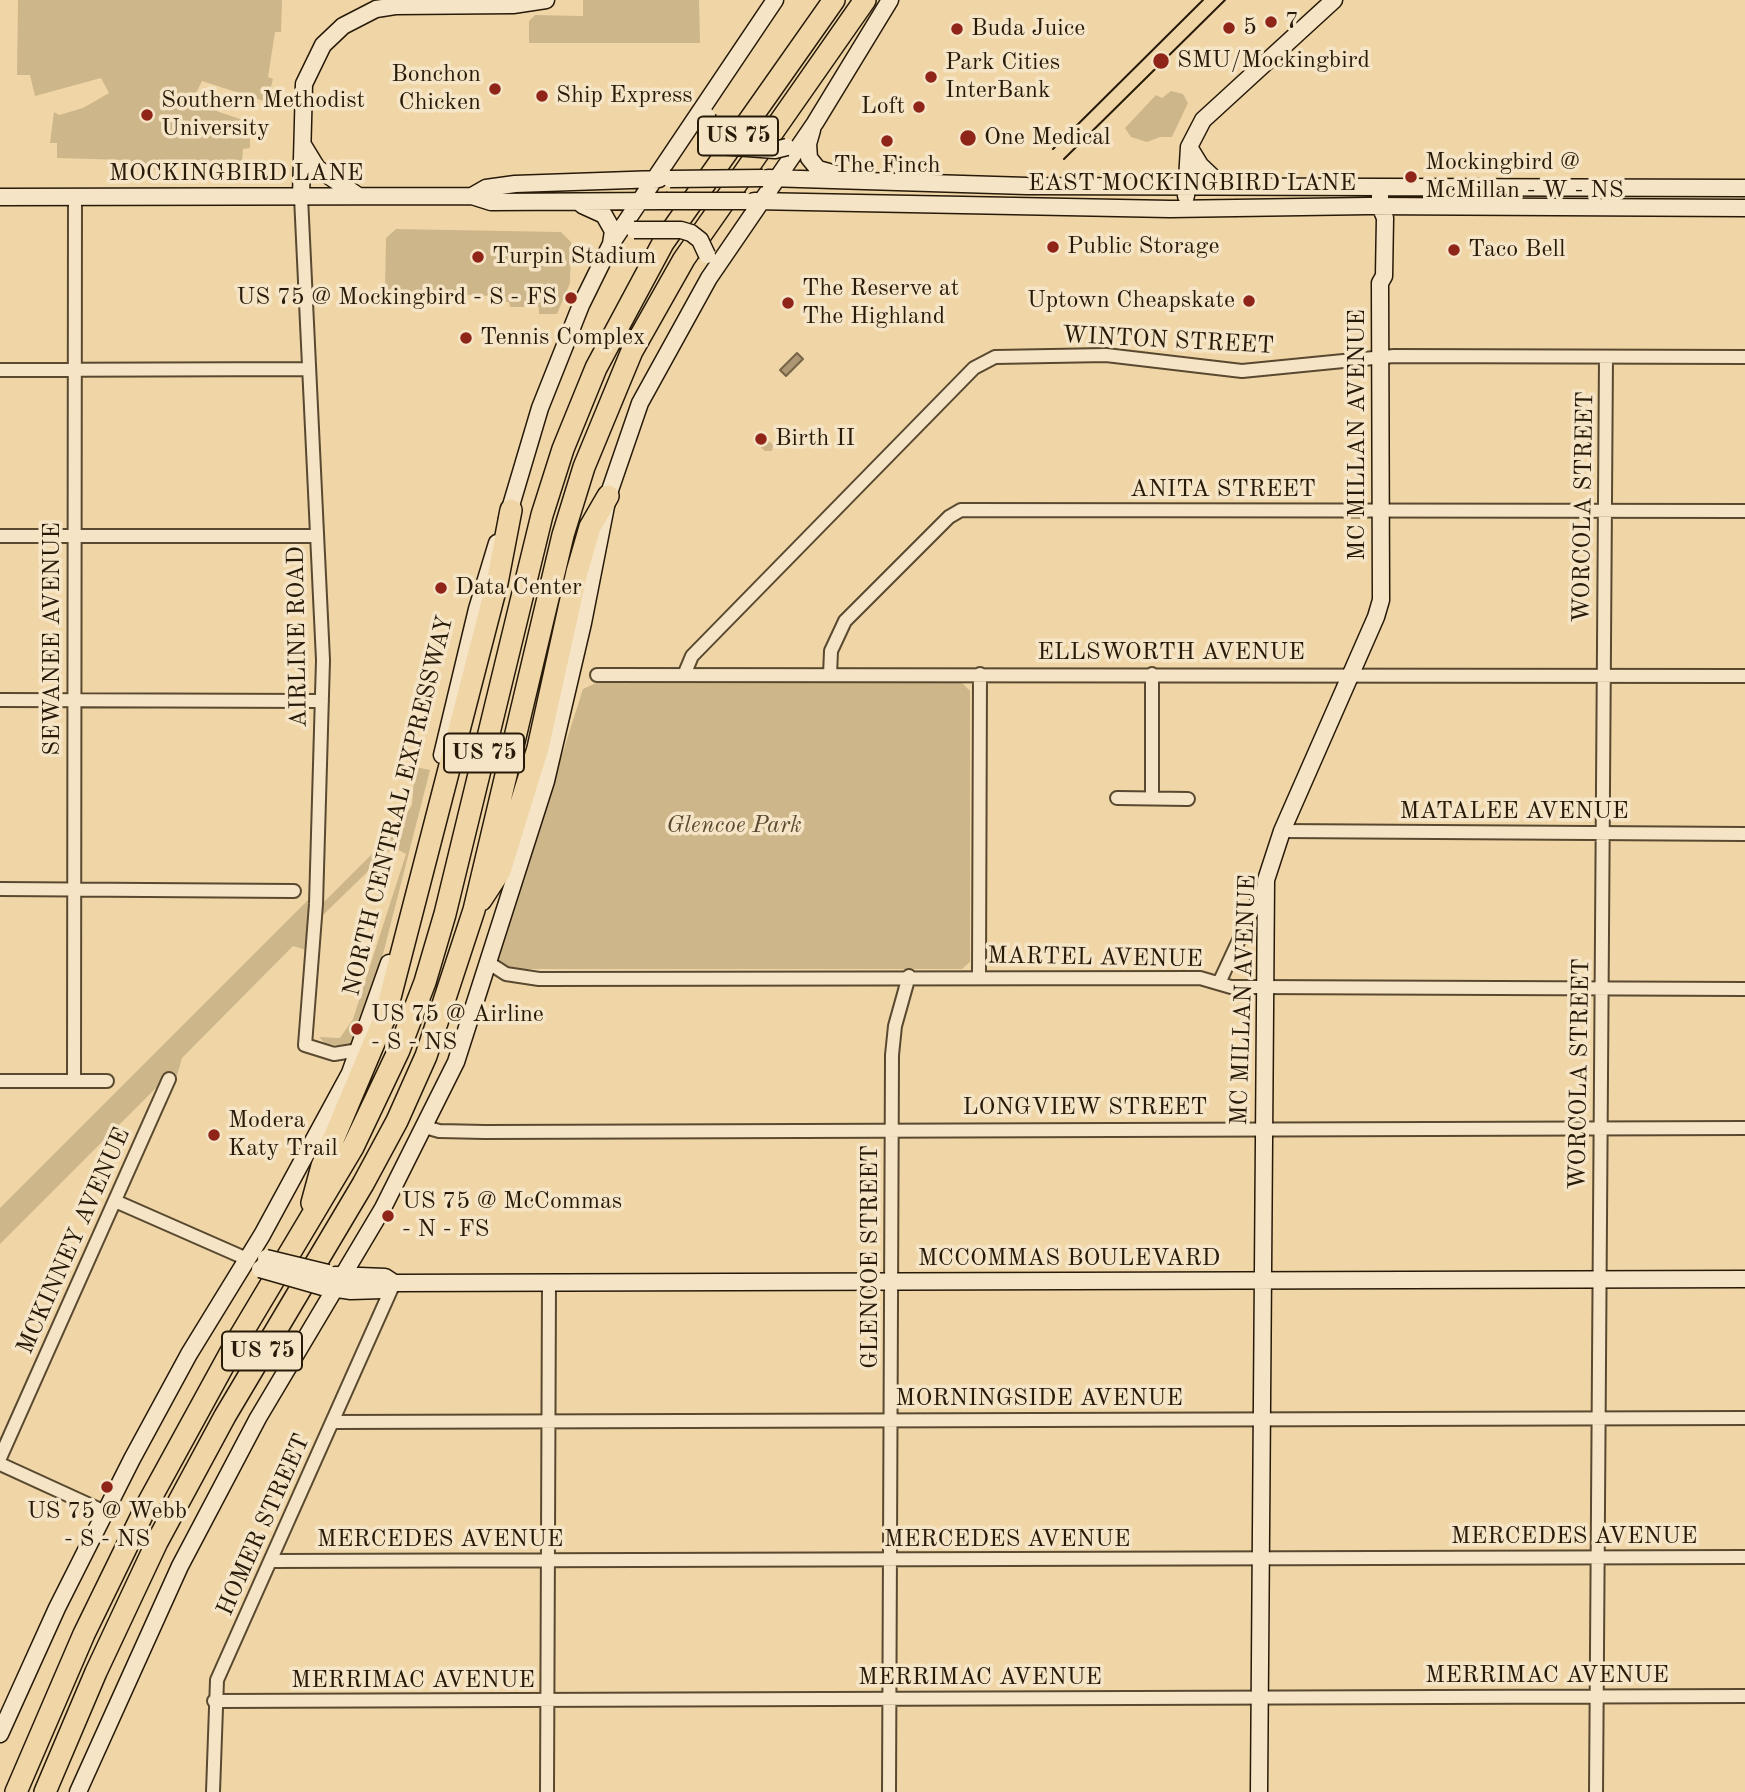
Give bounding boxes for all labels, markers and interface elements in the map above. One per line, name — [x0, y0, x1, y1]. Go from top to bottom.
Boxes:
place label: 7 — [1285, 8, 1299, 36]
place label: 5 — [1243, 14, 1257, 42]
marker: 7 — [1263, 14, 1279, 30]
place label: Buda Juice — [971, 15, 1085, 43]
marker: 5 — [1221, 20, 1237, 36]
marker: Buda Juice — [949, 21, 965, 37]
place label: SMU/Mockingbird — [1177, 47, 1370, 75]
place label: Park Cities InterBank — [945, 49, 1060, 105]
marker: SMU/Mockingbird — [1151, 51, 1171, 71]
place label: Bonchon Chicken — [391, 61, 481, 117]
marker: Park Cities InterBank — [923, 69, 939, 85]
marker: Bonchon Chicken — [487, 81, 503, 97]
place label: Ship Express — [556, 82, 693, 110]
place label: Southern Methodist University — [161, 87, 365, 143]
marker: Ship Express — [534, 88, 550, 104]
place label: Loft — [861, 93, 905, 121]
marker: Loft — [911, 99, 927, 115]
marker: Southern Methodist University — [139, 107, 155, 123]
road number: US 75 — [698, 116, 778, 155]
place label: One Medical — [984, 124, 1110, 152]
marker: One Medical — [958, 128, 978, 148]
marker: The Finch — [879, 133, 895, 149]
place label: Mockingbird @ McMillan - W - NS — [1425, 149, 1624, 205]
place label: The Finch — [833, 152, 941, 180]
street label: MOCKINGBIRD LANE — [109, 160, 363, 188]
marker: Mockingbird @ McMillan - W - NS — [1403, 169, 1419, 185]
street label: EAST MOCKINGBIRD LANE — [1028, 170, 1356, 198]
place label: Public Storage — [1067, 233, 1219, 261]
place label: Taco Bell — [1468, 236, 1565, 264]
marker: Public Storage — [1045, 239, 1061, 255]
marker: Taco Bell — [1446, 242, 1462, 258]
place label: Turpin Stadium — [492, 243, 656, 271]
marker: Turpin Stadium — [470, 249, 486, 265]
place label: The Reserve at The Highland — [802, 275, 959, 331]
place label: US 75 @ Mockingbird - S - FS — [237, 284, 557, 312]
place label: Uptown Cheapskate — [1027, 287, 1235, 315]
marker: US 75 @ Mockingbird - S - FS — [563, 290, 579, 306]
marker: Uptown Cheapskate — [1241, 293, 1257, 309]
marker: The Reserve at The Highland — [780, 295, 796, 311]
street label: MC MILLAN AVENUE — [1344, 309, 1372, 561]
street label: WINTON STREET — [1061, 321, 1275, 361]
place label: Tennis Complex — [480, 324, 646, 352]
marker: Tennis Complex — [458, 330, 474, 346]
street label: WORCOLA STREET — [1568, 391, 1600, 623]
place label: Birth II — [775, 425, 855, 453]
marker: Birth II — [753, 431, 769, 447]
street label: ANITA STREET — [1130, 476, 1316, 504]
street label: SEWANEE AVENUE — [39, 522, 67, 756]
street label: AIRLINE ROAD — [282, 546, 314, 728]
place label: Data Center — [455, 574, 582, 602]
marker: Data Center — [433, 580, 449, 596]
street label: NORTH CENTRAL EXPRESSWAY — [338, 613, 460, 999]
street label: ELLSWORTH AVENUE — [1037, 639, 1305, 667]
road number: US 75 — [444, 734, 524, 772]
street label: MATALEE AVENUE — [1399, 798, 1629, 826]
park label: Glencoe Park — [666, 812, 802, 840]
street label: MC MILLAN AVENUE — [1225, 874, 1263, 1126]
street label: MARTEL AVENUE — [987, 942, 1203, 974]
street label: WORCOLA STREET — [1564, 958, 1596, 1190]
place label: US 75 @ Airline - S - NS — [371, 1001, 544, 1057]
marker: US 75 @ Airline - S - NS — [349, 1021, 365, 1037]
street label: LONGVIEW STREET — [963, 1094, 1207, 1122]
place label: Modera Katy Trail — [228, 1107, 338, 1163]
street label: MCKINNEY AVENUE — [11, 1123, 137, 1359]
marker: Modera Katy Trail — [206, 1127, 222, 1143]
street label: GLENCOE STREET — [857, 1145, 885, 1369]
place label: US 75 @ McCommas - N - FS — [402, 1188, 622, 1244]
marker: US 75 @ McCommas - N - FS — [380, 1208, 396, 1224]
street label: MCCOMMAS BOULEVARD — [918, 1245, 1220, 1273]
road number: US 75 — [222, 1332, 302, 1370]
street label: MORNINGSIDE AVENUE — [895, 1385, 1183, 1413]
street label: HOMER STREET — [211, 1430, 317, 1620]
marker: US 75 @ Webb - S - NS — [99, 1479, 115, 1495]
place label: US 75 @ Webb - S - NS — [27, 1498, 187, 1554]
street label: MERCEDES AVENUE — [1451, 1523, 1697, 1551]
street label: MERCEDES AVENUE — [317, 1526, 563, 1554]
street label: MERCEDES AVENUE — [884, 1526, 1130, 1554]
street label: MERRIMAC AVENUE — [1425, 1662, 1669, 1690]
street label: MERRIMAC AVENUE — [858, 1664, 1102, 1692]
street label: MERRIMAC AVENUE — [291, 1667, 535, 1695]

